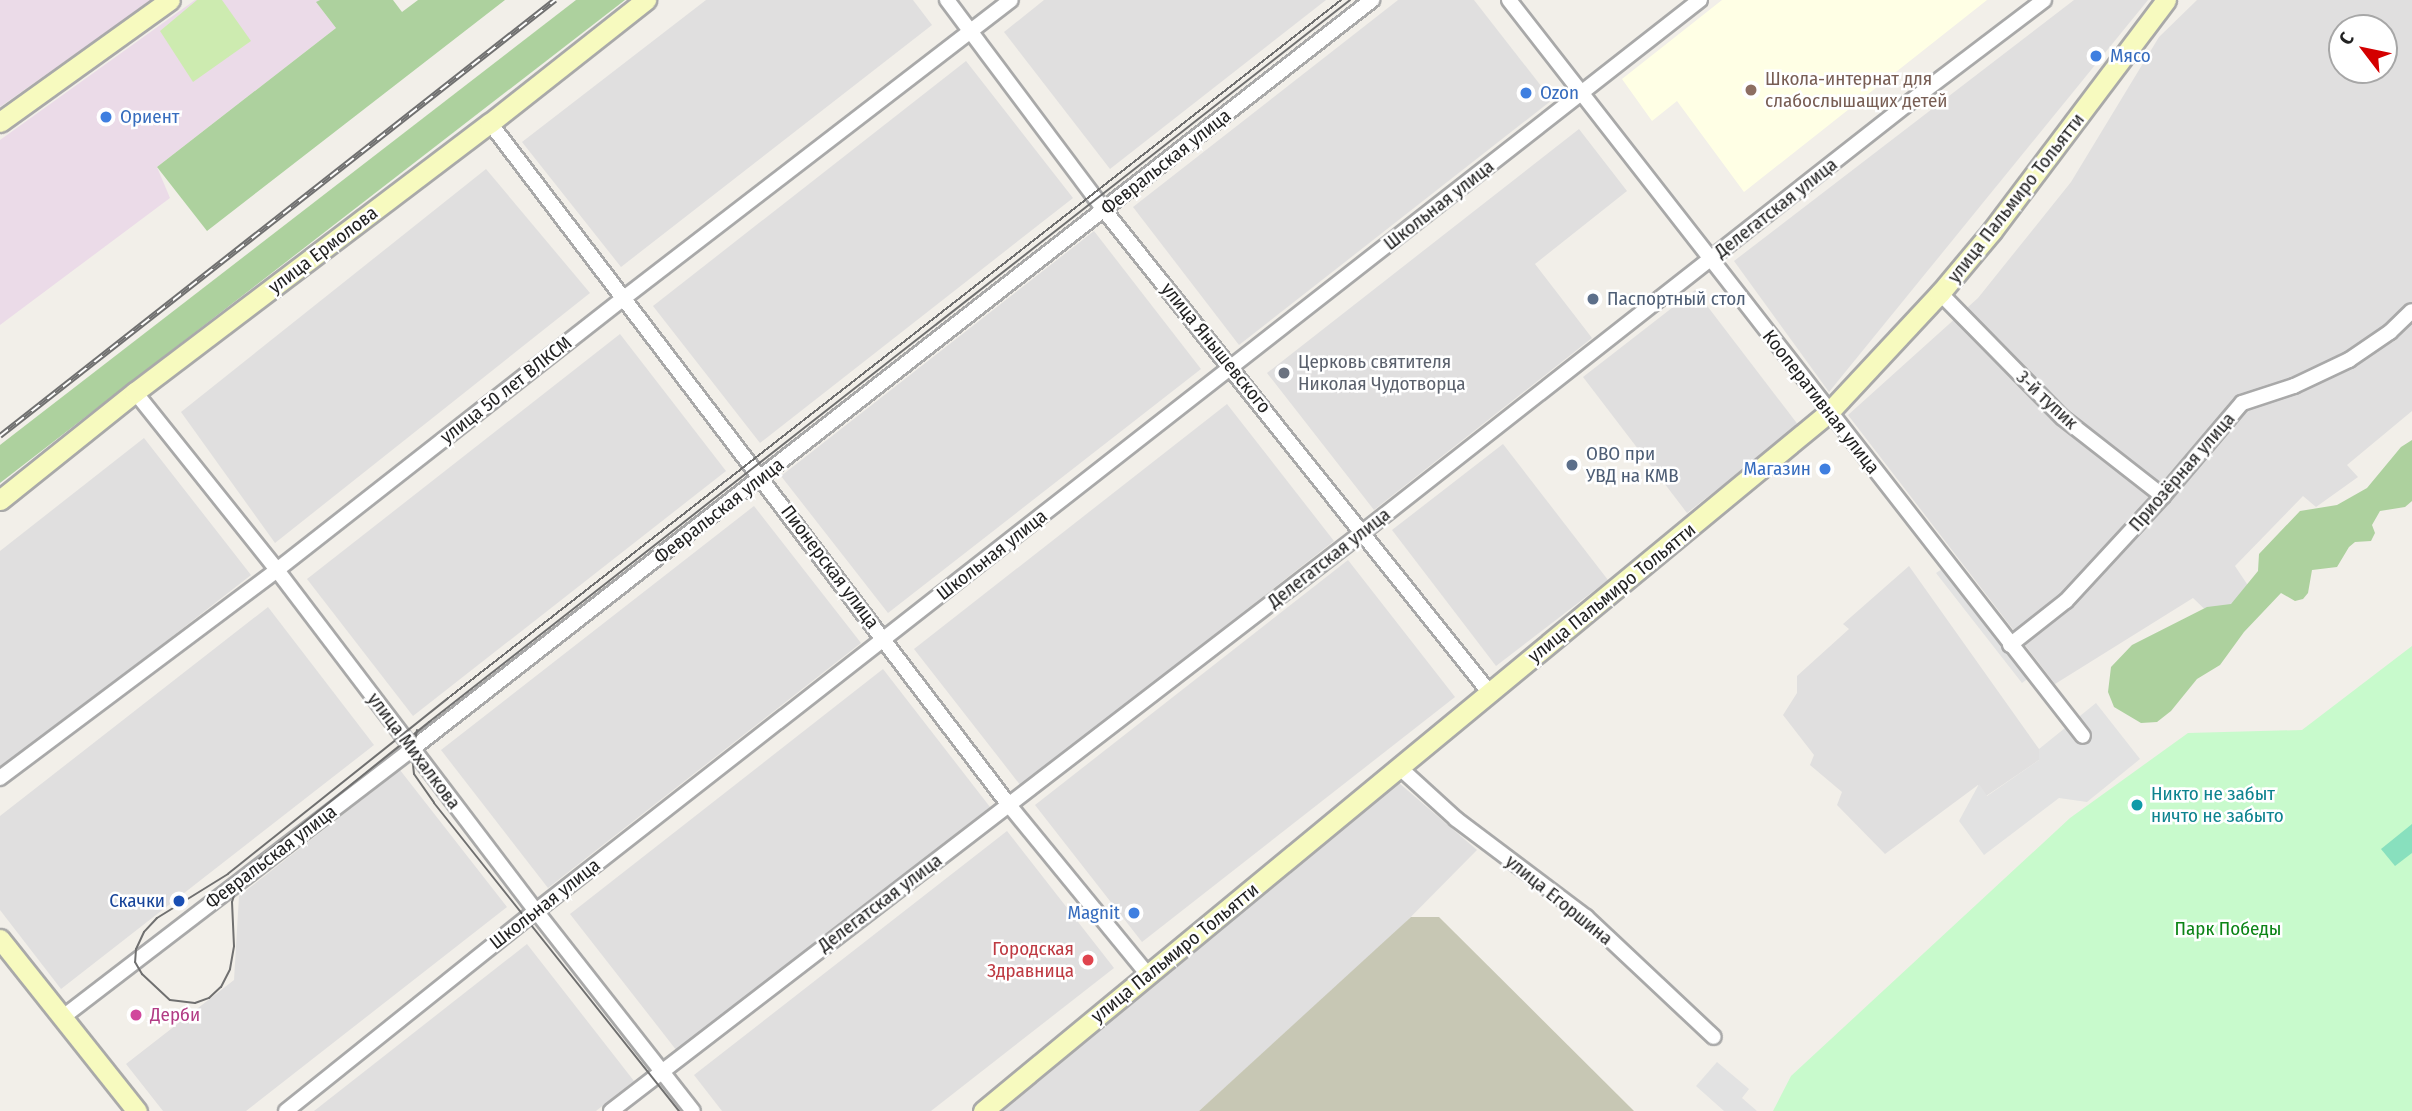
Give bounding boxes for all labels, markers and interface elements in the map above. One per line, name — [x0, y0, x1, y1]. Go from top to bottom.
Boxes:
north arrow — [2328, 14, 2398, 84]
text: С — [2334, 28, 2359, 49]
place label: Мясо — [2110, 45, 2151, 67]
marker: Мясо — [2088, 48, 2104, 64]
place label: Школа-интернат для слабослышащих детей — [1765, 68, 1947, 112]
place label: Ozon — [1540, 82, 1579, 104]
marker: Школа-интернат для слабослышащих детей — [1743, 82, 1759, 98]
marker: Ozon — [1518, 85, 1534, 101]
street label: Февральская улица — [1097, 104, 1235, 220]
place label: Ориент — [120, 106, 179, 128]
marker: Ориент — [98, 109, 114, 125]
street label: улица Пальмиро Тольятти — [1943, 109, 2089, 287]
street label: Делегатская улица — [1710, 153, 1842, 263]
street label: Школьная улица — [1379, 155, 1499, 255]
street label: улица Ермолова — [264, 202, 382, 298]
street label: улица Янышевского — [1156, 278, 1276, 418]
place label: Паспортный стол — [1607, 288, 1746, 310]
marker: Паспортный стол — [1585, 291, 1601, 307]
street label: Кооперативная улица — [1758, 325, 1884, 479]
street label: улица 50 лет ВЛКСМ — [436, 332, 576, 448]
place label: Церковь святителя Николая Чудотворца — [1298, 351, 1466, 395]
marker: Церковь святителя Николая Чудотворца — [1276, 365, 1292, 381]
street label: 3-й тупик — [2012, 366, 2082, 434]
street label: Приозёрная улица — [2124, 408, 2240, 536]
place label: ОВО при УВД на КМВ — [1586, 443, 1679, 487]
street label: Февральская улица — [650, 453, 788, 569]
marker: ОВО при УВД на КМВ — [1564, 457, 1580, 473]
place label: Магазин — [1743, 458, 1811, 480]
marker: Магазин — [1817, 461, 1833, 477]
street label: Пионерская улица — [776, 501, 884, 633]
street label: Делегатская улица — [1263, 503, 1395, 613]
street label: Школьная улица — [932, 505, 1052, 605]
street label: улица Пальмиро Тольятти — [1524, 518, 1700, 668]
street label: улица Михалкова — [363, 688, 465, 814]
place label: Никто не забыт ничто не забыто — [2151, 783, 2284, 827]
marker: Никто не забыт ничто не забыто — [2129, 797, 2145, 813]
street label: Февральская улица — [201, 800, 341, 914]
street label: Делегатская улица — [814, 849, 946, 957]
street label: улица Егоршина — [1501, 850, 1617, 950]
street label: Школьная улица — [485, 854, 605, 954]
street label: улица Пальмиро Тольятти — [1087, 878, 1263, 1028]
place label: Скачки — [109, 890, 165, 912]
marker: Скачки — [171, 893, 187, 909]
place label: Magnit — [1067, 902, 1120, 924]
marker: Magnit — [1126, 905, 1142, 921]
park label: Парк Победы — [2175, 918, 2281, 940]
place label: Городская Здравница — [987, 938, 1074, 982]
marker: Городская Здравница — [1080, 952, 1096, 968]
place label: Дерби — [150, 1004, 200, 1026]
marker: Дерби — [128, 1007, 144, 1023]

